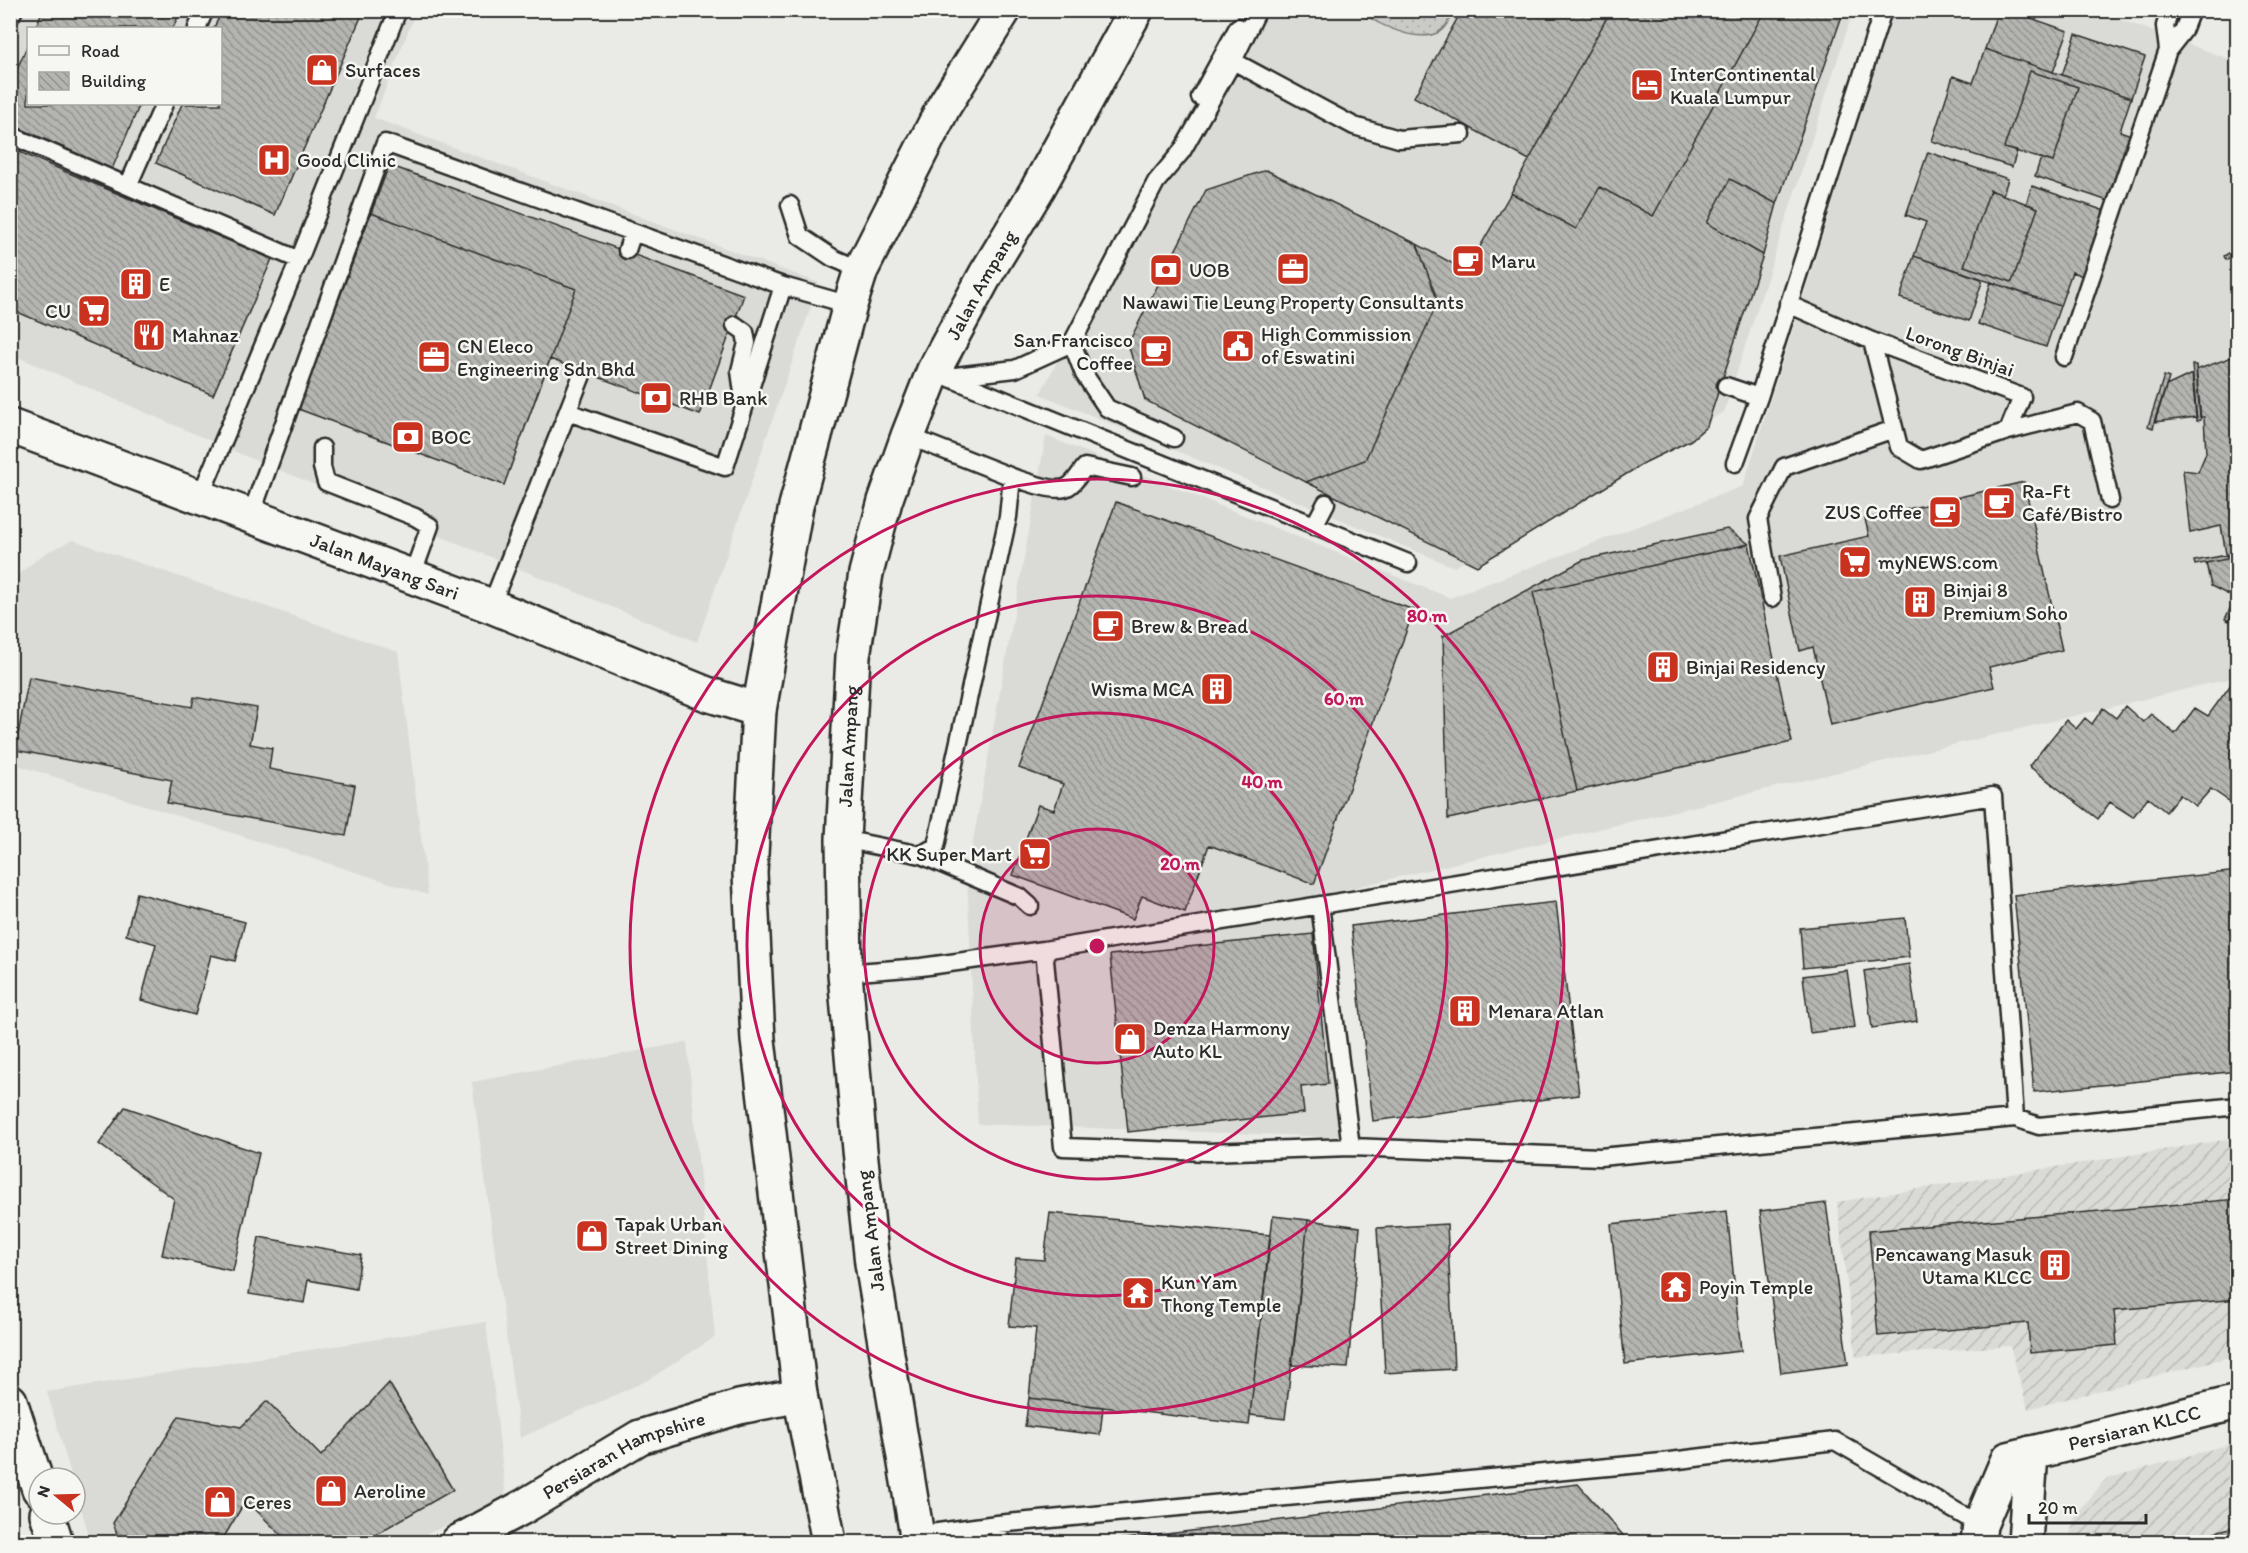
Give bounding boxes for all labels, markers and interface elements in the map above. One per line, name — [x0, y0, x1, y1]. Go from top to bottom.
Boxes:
legend — [27, 27, 222, 105]
text: Road — [81, 40, 120, 62]
shop icon: Surfaces — [304, 52, 340, 88]
place label: Surfaces — [345, 58, 421, 82]
place label: InterContinental Kuala Lumpur — [1670, 62, 1816, 109]
hotel icon: InterContinental Kuala Lumpur — [1629, 67, 1665, 103]
text: Building — [81, 70, 147, 92]
hospital icon: Good Clinic — [256, 142, 292, 178]
place label: Good Clinic — [297, 148, 396, 172]
street label: Jalan Ampang — [941, 225, 1022, 344]
cafe icon: Maru — [1450, 243, 1486, 279]
place label: Maru — [1491, 249, 1536, 273]
office icon: Nawawi Tie Leung Property Consultants — [1275, 251, 1311, 287]
bank icon: UOB — [1148, 252, 1184, 288]
place label: UOB — [1189, 258, 1230, 282]
building icon: E — [118, 266, 154, 302]
place label: E — [159, 272, 170, 296]
place label: Nawawi Tie Leung Property Consultants — [1122, 290, 1464, 314]
supermarket icon: CU — [76, 293, 112, 329]
place label: CU — [45, 299, 71, 323]
restaurant icon: Mahnaz — [131, 317, 167, 353]
street label: Lorong Binjai — [1903, 320, 2017, 382]
place label: High Commission of Eswatini — [1261, 322, 1411, 369]
place label: Mahnaz — [172, 323, 239, 347]
place label: San Francisco Coffee — [1013, 328, 1133, 375]
public building icon: High Commission of Eswatini — [1220, 328, 1256, 364]
cafe icon: San Francisco Coffee — [1138, 333, 1174, 369]
place label: CN Eleco Engineering Sdn Bhd — [457, 334, 635, 381]
office icon: CN Eleco Engineering Sdn Bhd — [416, 339, 452, 375]
bank icon: RHB Bank — [638, 380, 674, 416]
place label: RHB Bank — [679, 386, 767, 410]
bank icon: BOC — [390, 419, 426, 455]
place label: BOC — [431, 425, 471, 449]
place label: Ra-Ft Café/Bistro — [2022, 479, 2123, 526]
cafe icon: Ra-Ft Café/Bistro — [1981, 485, 2017, 521]
cafe icon: ZUS Coffee — [1927, 494, 1963, 530]
place label: ZUS Coffee — [1825, 500, 1922, 524]
street label: Jalan Mayang Sari — [307, 527, 462, 605]
supermarket icon: myNEWS.com — [1837, 544, 1873, 580]
place label: myNEWS.com — [1878, 550, 1999, 574]
place label: Binjai 8 Premium Soho — [1943, 578, 2068, 625]
building icon: Binjai 8 Premium Soho — [1902, 584, 1938, 620]
text: 80 m — [1407, 605, 1448, 627]
cafe icon: Brew & Bread — [1090, 608, 1126, 644]
place label: Brew & Bread — [1131, 614, 1248, 638]
building icon: Binjai Residency — [1645, 649, 1681, 685]
place label: Binjai Residency — [1686, 655, 1826, 679]
building icon: Wisma MCA — [1199, 671, 1235, 707]
place label: Wisma MCA — [1091, 677, 1194, 701]
street label: Jalan Ampang — [833, 684, 863, 808]
text: 60 m — [1324, 688, 1365, 710]
text: 40 m — [1241, 771, 1283, 793]
supermarket icon: KK Super Mart — [1017, 836, 1053, 872]
place label: KK Super Mart — [886, 842, 1012, 866]
text: 20 m — [1160, 853, 1201, 875]
centre of rings — [1087, 936, 1107, 956]
building icon: Menara Atlan — [1447, 993, 1483, 1029]
place label: Menara Atlan — [1488, 999, 1604, 1023]
place label: Denza Harmony Auto KL — [1153, 1016, 1290, 1063]
shop icon: Denza Harmony Auto KL — [1112, 1021, 1148, 1057]
street label: Jalan Ampang — [851, 1168, 889, 1293]
place label: Tapak Urban Street Dining — [615, 1212, 729, 1259]
shop icon: Tapak Urban Street Dining — [574, 1218, 610, 1254]
place label: Pencawang Masuk Utama KLCC — [1875, 1242, 2033, 1289]
building icon: Pencawang Masuk Utama KLCC — [2037, 1247, 2073, 1283]
temple icon: Poyin Temple — [1658, 1269, 1694, 1305]
place label: Kun Yam Thong Temple — [1161, 1270, 1281, 1317]
temple icon: Kun Yam Thong Temple — [1120, 1275, 1156, 1311]
place label: Poyin Temple — [1699, 1275, 1813, 1299]
street label: Persiaran KLCC — [2066, 1400, 2203, 1456]
street label: Persiaran Hampshire — [538, 1406, 708, 1505]
north arrow — [27, 1466, 87, 1526]
shop icon: Aeroline — [313, 1473, 349, 1509]
place label: Aeroline — [354, 1479, 426, 1503]
text: N — [33, 1483, 54, 1499]
shop icon: Ceres — [202, 1484, 238, 1520]
scale bar — [2029, 1487, 2146, 1525]
place label: Ceres — [243, 1490, 292, 1514]
text: 20 m — [2038, 1497, 2078, 1519]

